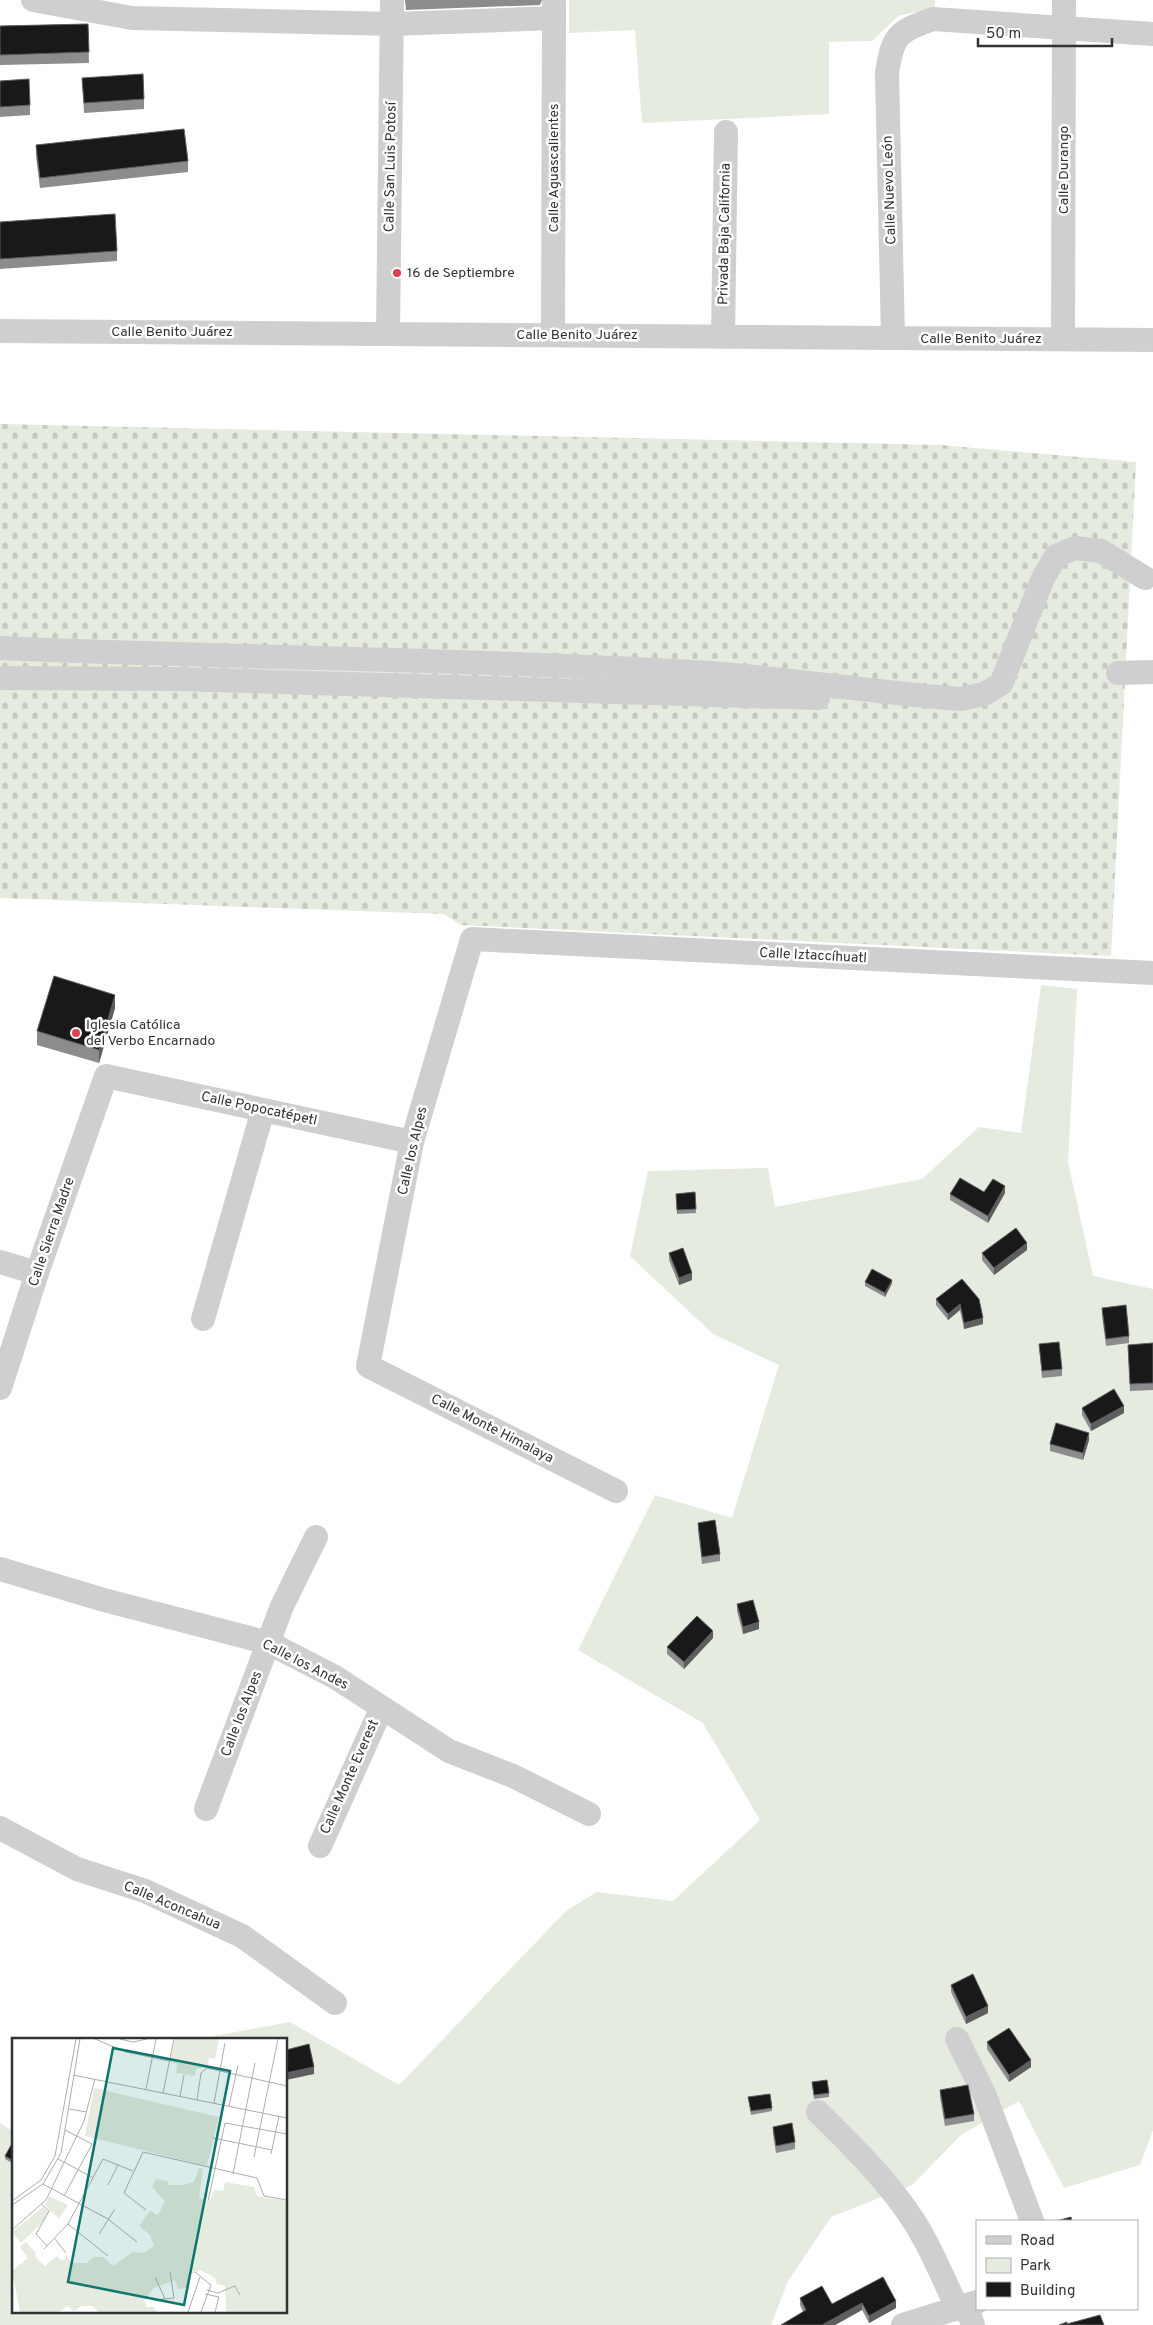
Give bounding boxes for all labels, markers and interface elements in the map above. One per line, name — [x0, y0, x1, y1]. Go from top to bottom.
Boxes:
scale bar — [978, 15, 1112, 47]
text: 50 m — [986, 25, 1021, 44]
street label: Calle San Luis Potosí — [381, 100, 401, 232]
street label: Calle Aguascalientes — [546, 104, 563, 232]
street label: Calle Durango — [1056, 126, 1073, 214]
street label: Calle Nuevo León — [880, 135, 900, 245]
street label: Privada Baja California — [715, 163, 735, 305]
place label: 16 de Septiembre — [407, 265, 515, 282]
marker: 16 de Septiembre — [391, 267, 403, 279]
street label: Calle Benito Juárez — [111, 324, 233, 341]
street label: Calle Benito Juárez — [516, 327, 638, 344]
street label: Calle Benito Juárez — [920, 331, 1042, 348]
street label: Calle Iztaccíhuatl — [759, 945, 867, 967]
place label: Iglesia Católica del Verbo Encarnado — [86, 1017, 215, 1050]
marker: Iglesia Católica del Verbo Encarnado — [70, 1027, 82, 1039]
street label: Calle Popocatépetl — [199, 1088, 319, 1130]
street label: Calle los Alpes — [395, 1105, 431, 1197]
street label: Calle Sierra Madre — [25, 1175, 79, 1289]
street label: Calle Monte Himalaya — [428, 1391, 556, 1467]
street label: Calle los Andes — [259, 1636, 351, 1694]
street label: Calle los Alpes — [218, 1669, 266, 1759]
street label: Calle Monte Everest — [317, 1717, 383, 1837]
street label: Calle Aconcahua — [121, 1878, 223, 1934]
inset map — [12, 2038, 288, 2312]
legend — [976, 2220, 1138, 2310]
text: Road — [1020, 2232, 1055, 2251]
text: Park — [1020, 2257, 1051, 2276]
text: Building — [1020, 2282, 1075, 2301]

